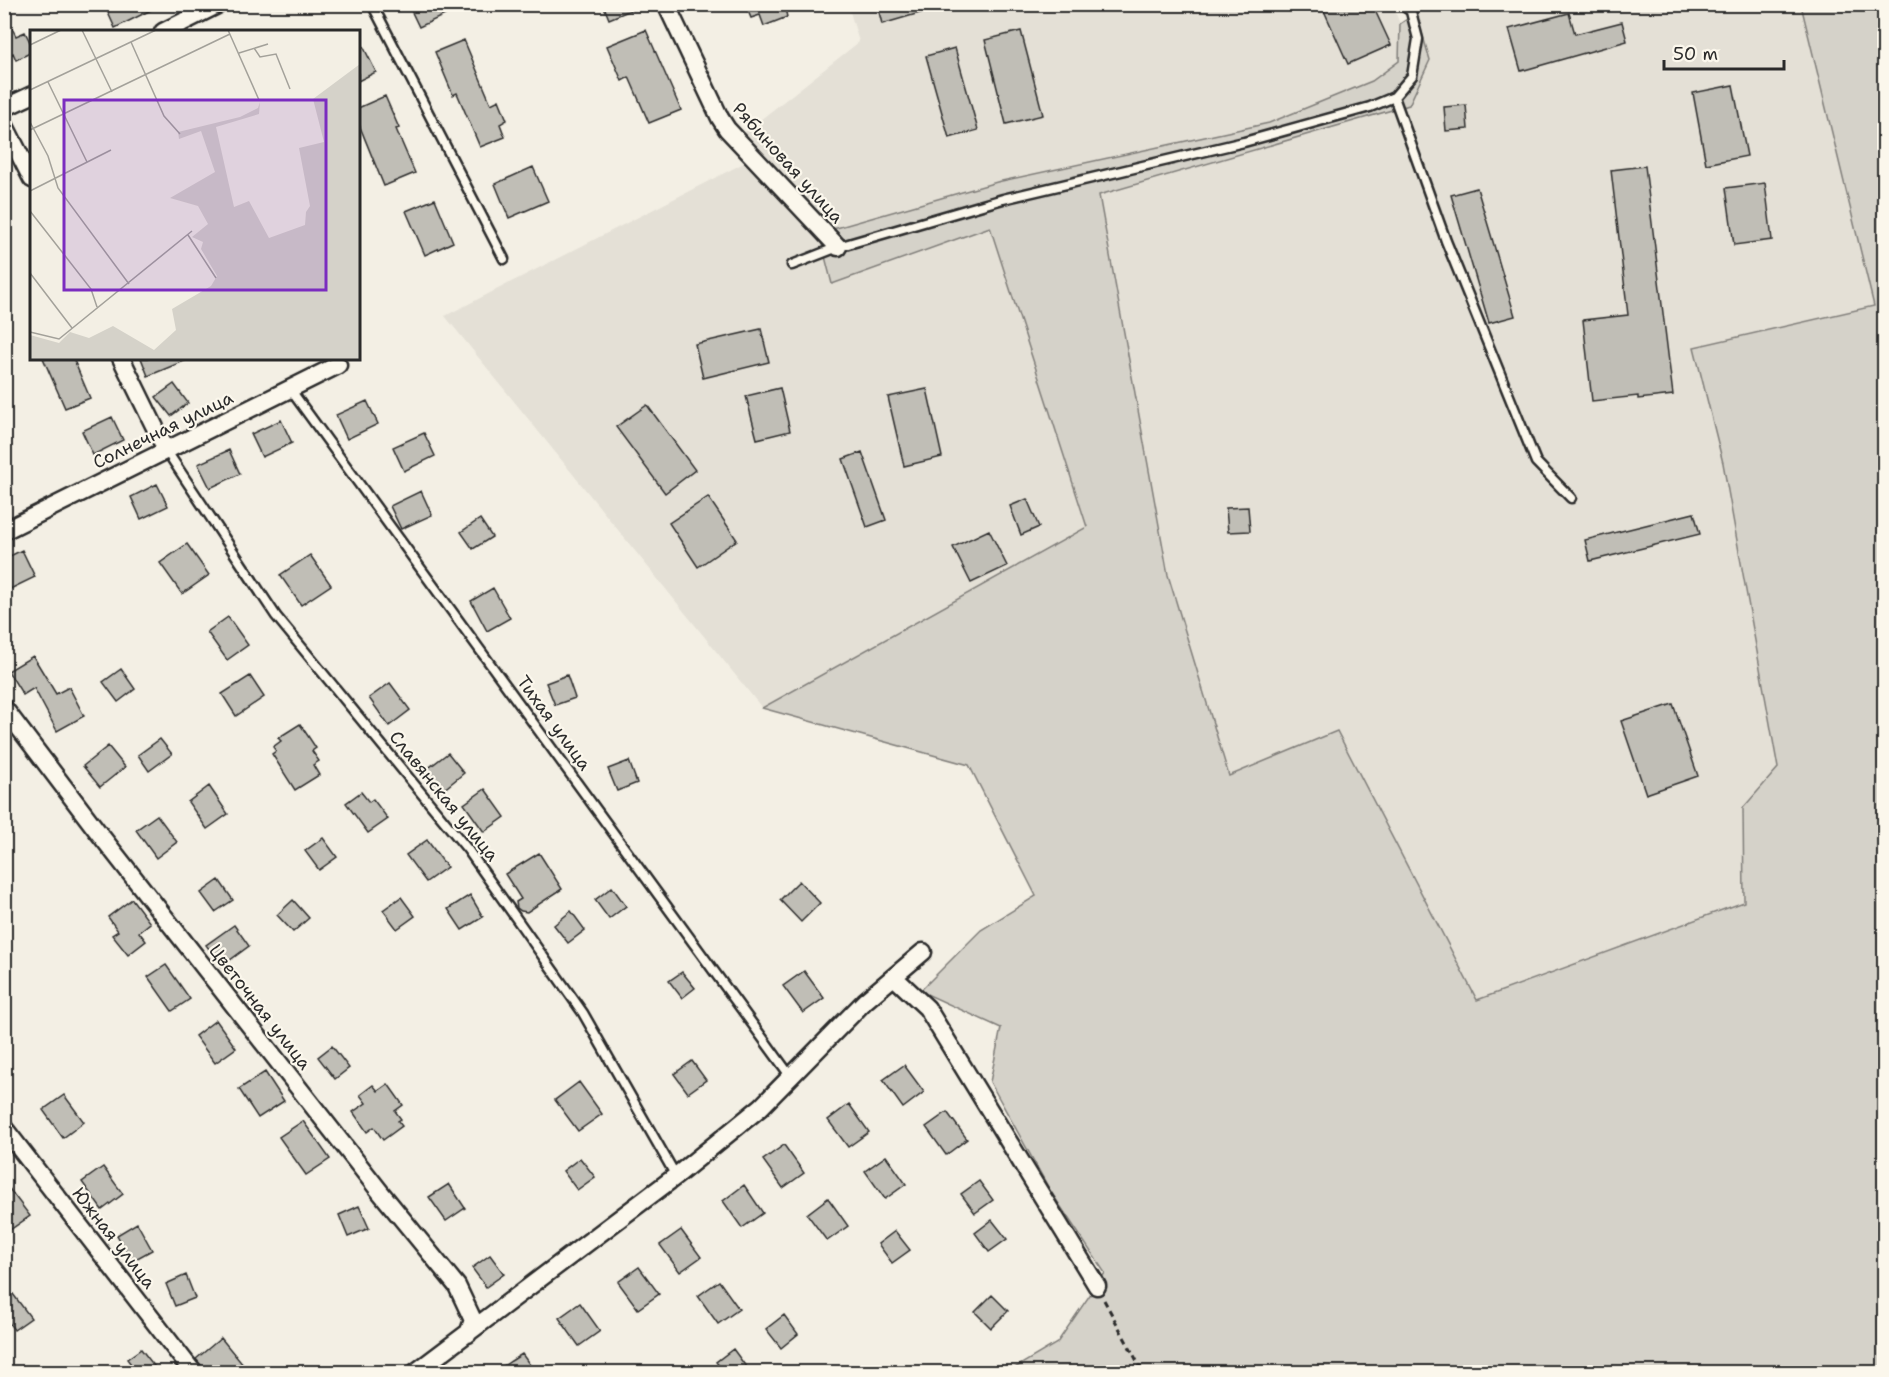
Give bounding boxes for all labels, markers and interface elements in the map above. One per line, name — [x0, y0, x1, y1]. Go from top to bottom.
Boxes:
inset map — [30, 30, 360, 360]
scale bar — [1664, 33, 1784, 71]
text: 50 m — [1673, 42, 1718, 66]
street label: Рябиновая улица — [727, 97, 849, 229]
street label: Солнечная улица — [89, 386, 237, 474]
street label: Тихая улица — [511, 671, 597, 775]
street label: Славянская улица — [384, 726, 504, 866]
street label: Цветочная улица — [203, 939, 317, 1075]
street label: Южная улица — [67, 1182, 161, 1294]

